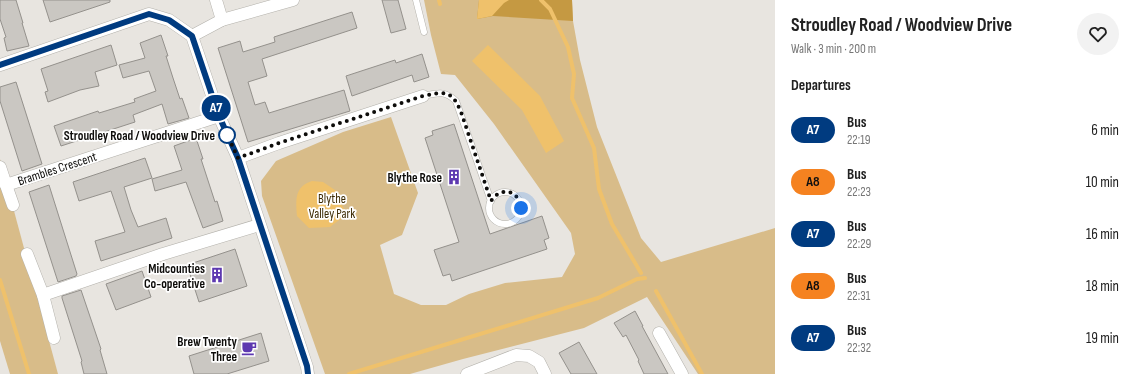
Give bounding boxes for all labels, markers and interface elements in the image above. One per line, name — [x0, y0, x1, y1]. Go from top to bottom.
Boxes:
button: heart — [1077, 13, 1119, 55]
text: Stroudley Road / Woodview Drive — [791, 14, 1012, 37]
text: Walk · 3 min · 200 m — [791, 41, 876, 57]
text: Departures — [791, 76, 851, 95]
line badge: A7 — [198, 95, 234, 121]
text: A7 — [210, 99, 222, 116]
text: Bus — [847, 113, 866, 132]
text: A7 — [807, 121, 819, 138]
text: 6 min — [1091, 121, 1119, 140]
marker: Stroudley Road / Woodview Drive — [218, 126, 236, 144]
place label: Stroudley Road / Woodview Drive — [64, 128, 215, 144]
text: 22:19 — [847, 132, 871, 148]
street label: Brambles Crescent — [16, 149, 99, 189]
text: Bus — [847, 165, 866, 184]
building icon: Blythe Rose — [445, 168, 463, 186]
place label: Blythe Rose — [388, 170, 442, 186]
text: A8 — [806, 173, 820, 190]
text: 10 min — [1086, 173, 1119, 192]
text: 22:23 — [847, 184, 871, 200]
park label: Blythe Valley Park — [309, 191, 355, 222]
your location — [511, 198, 531, 218]
text: Bus — [847, 217, 866, 236]
text: A7 — [807, 225, 819, 242]
text: 16 min — [1086, 225, 1119, 244]
text: 22:29 — [847, 236, 871, 252]
place label: Midcounties Co-operative — [144, 261, 205, 292]
building icon: Midcounties Co-operative — [208, 266, 226, 284]
text: Bus — [847, 269, 866, 288]
text: A8 — [806, 277, 820, 294]
text: 18 min — [1086, 277, 1119, 296]
text: 22:31 — [847, 288, 870, 304]
text: Bus — [847, 321, 866, 340]
text: A7 — [807, 329, 819, 346]
text: 19 min — [1086, 329, 1119, 348]
place label: Brew Twenty Three — [177, 334, 238, 365]
cafe icon: Brew Twenty Three — [240, 339, 258, 357]
text: 22:32 — [847, 340, 871, 356]

